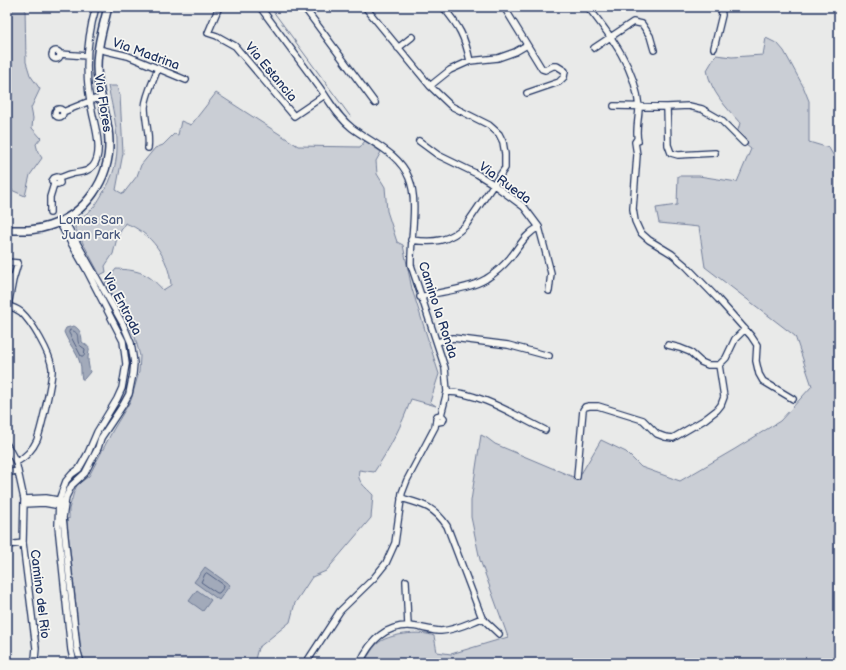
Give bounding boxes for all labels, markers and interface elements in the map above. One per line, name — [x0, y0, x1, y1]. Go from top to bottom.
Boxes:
street label: Via Madrina — [110, 34, 182, 74]
street label: Via Estancia — [242, 39, 300, 105]
street label: Via Flores — [91, 73, 116, 134]
street label: Via Rueda — [476, 159, 534, 207]
park label: Lomas San Juan Park — [59, 212, 123, 243]
street label: Camino la Ronda — [415, 259, 461, 361]
street label: Via Entrada — [99, 270, 145, 338]
street label: Camino del Rio — [27, 548, 53, 640]

